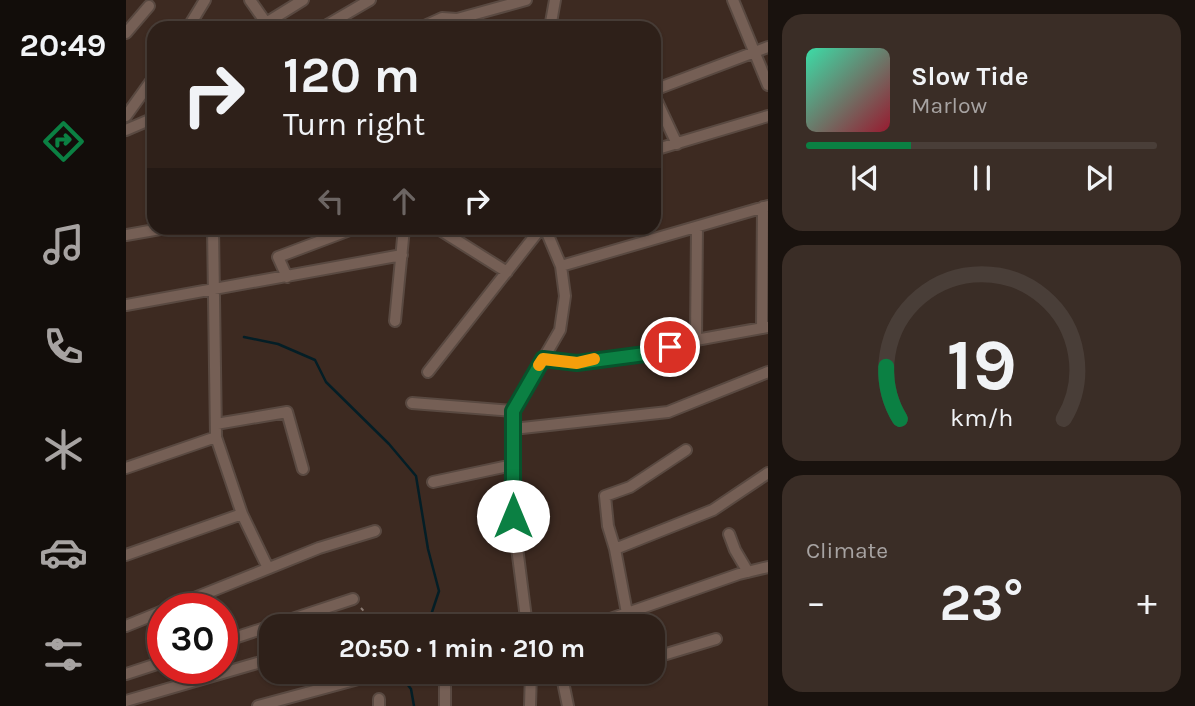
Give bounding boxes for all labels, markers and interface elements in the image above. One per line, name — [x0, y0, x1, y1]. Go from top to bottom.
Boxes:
text: 20:49 — [20, 27, 106, 64]
text: 120 m — [283, 47, 420, 104]
icon: right — [168, 49, 259, 140]
text: Slow Tide — [911, 61, 1029, 92]
text: Marlow — [911, 92, 987, 119]
text: Turn right — [283, 106, 425, 143]
icon: directions — [39, 117, 88, 166]
icon: previous — [846, 159, 884, 197]
icon: pause — [963, 159, 1001, 197]
icon: next — [1080, 159, 1118, 197]
icon: left — [312, 182, 350, 220]
icon: ahead — [385, 182, 423, 220]
icon: right — [458, 182, 496, 220]
icon: music — [39, 220, 88, 269]
pin — [640, 317, 700, 377]
icon: phone — [39, 322, 88, 371]
text: 19 — [946, 322, 1017, 407]
icon: arrive — [651, 328, 689, 366]
text: km/h — [950, 403, 1013, 432]
icon: climate — [39, 425, 88, 474]
position arrow — [476, 479, 550, 553]
icon: car — [39, 528, 88, 577]
text: Climate — [806, 537, 888, 564]
text: 23° — [939, 572, 1024, 633]
text: − — [806, 580, 826, 625]
text: + — [1137, 580, 1157, 625]
speed limit sign: 30 — [147, 593, 238, 684]
icon: filters — [39, 630, 88, 679]
text: 20:50 · 1 min · 210 m — [339, 633, 585, 664]

